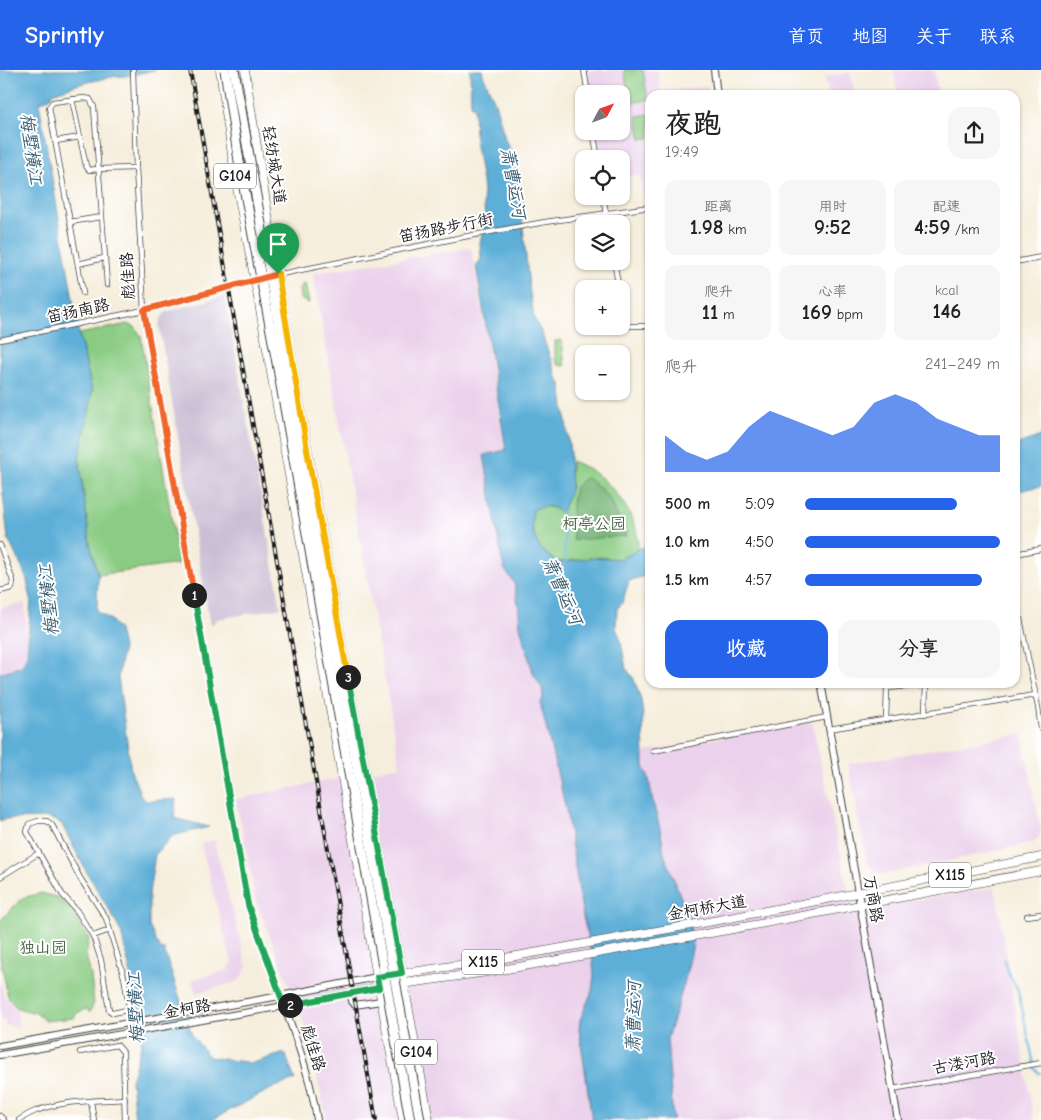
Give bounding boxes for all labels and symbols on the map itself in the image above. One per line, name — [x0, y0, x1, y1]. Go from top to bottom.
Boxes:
north arrow — [575, 85, 630, 140]
water label: 梅墅横江 — [16, 112, 47, 187]
street label: 轻纺城大道 — [259, 124, 289, 206]
water label: 萧曹运河 — [496, 146, 530, 223]
road number: G104 — [214, 164, 256, 188]
street label: 笛扬路步行街 — [397, 210, 495, 246]
pin — [257, 223, 299, 274]
street label: 彪佳路 — [118, 252, 138, 300]
street label: 笛扬南路 — [45, 296, 111, 326]
park label: 柯亭公园 — [562, 515, 626, 533]
water label: 萧曹运河 — [538, 554, 587, 631]
water label: 梅墅横江 — [35, 562, 63, 637]
pin: 1 — [182, 582, 206, 608]
pin: 3 — [336, 664, 360, 690]
road number: X115 — [929, 862, 971, 888]
street label: 万商路 — [860, 874, 886, 924]
street label: 金柯桥大道 — [666, 892, 748, 924]
park label: 独山园 — [19, 939, 67, 957]
road number: X115 — [462, 950, 504, 974]
water label: 梅墅横江 — [124, 971, 148, 1045]
water label: 萧曹运河 — [623, 978, 645, 1053]
pin: 2 — [278, 992, 302, 1018]
street label: 金柯路 — [162, 996, 212, 1022]
street label: 彪佳路 — [297, 1022, 329, 1074]
road number: G104 — [395, 1040, 437, 1064]
street label: 古溇河路 — [931, 1049, 997, 1077]

